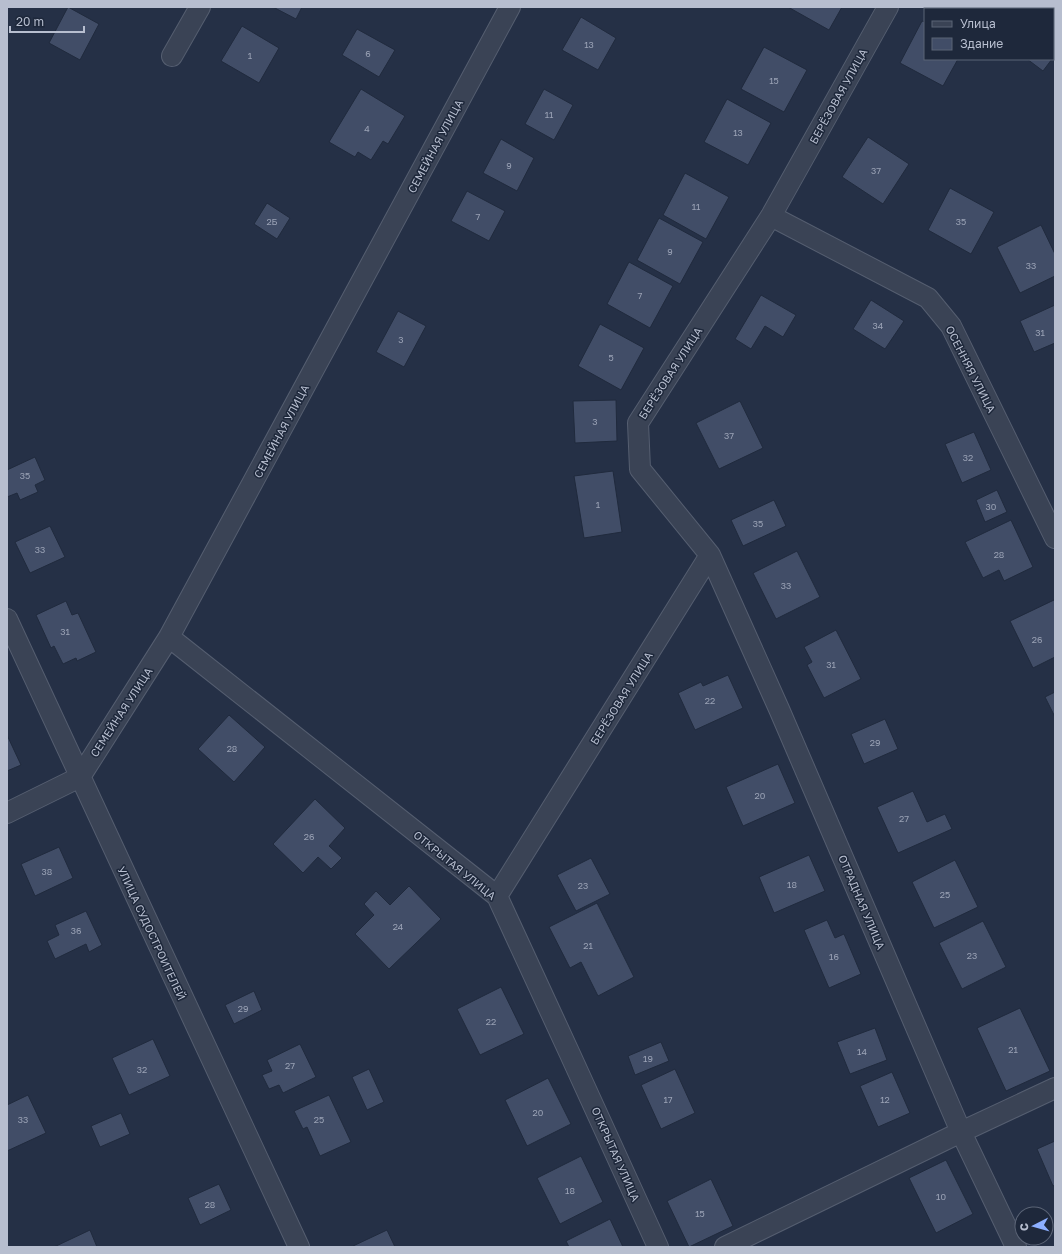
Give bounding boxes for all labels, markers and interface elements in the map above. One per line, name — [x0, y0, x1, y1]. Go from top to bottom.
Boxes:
scale bar — [10, 8, 84, 34]
legend — [924, 8, 1054, 60]
text: 20 m — [16, 14, 44, 29]
text: Улица — [960, 16, 996, 31]
text: Здание — [960, 36, 1003, 51]
house number: 13 — [584, 39, 594, 50]
street label: БЕРЁЗОВАЯ УЛИЦА — [806, 46, 870, 146]
house number: 6 — [365, 48, 371, 59]
house number: 1 — [248, 50, 253, 61]
house number: 15 — [769, 75, 779, 86]
street label: СЕМЕЙНАЯ УЛИЦА — [405, 97, 465, 195]
house number: 11 — [545, 109, 554, 120]
house number: 4 — [364, 123, 370, 134]
house number: 13 — [733, 127, 743, 138]
house number: 9 — [506, 160, 512, 171]
house number: 37 — [871, 165, 881, 176]
house number: 11 — [692, 201, 701, 212]
house number: 7 — [476, 211, 481, 222]
house number: 2Б — [266, 216, 278, 227]
house number: 35 — [956, 216, 966, 227]
house number: 9 — [667, 246, 673, 257]
house number: 33 — [1026, 260, 1036, 271]
house number: 7 — [638, 290, 643, 301]
house number: 34 — [873, 320, 884, 331]
street label: ОСЕННЯЯ УЛИЦА — [943, 323, 999, 415]
street label: БЕРЁЗОВАЯ УЛИЦА — [635, 324, 705, 421]
house number: 31 — [1035, 327, 1045, 338]
house number: 3 — [398, 334, 404, 345]
house number: 5 — [608, 352, 614, 363]
street label: СЕМЕЙНАЯ УЛИЦА — [251, 382, 311, 480]
house number: 3 — [592, 416, 598, 427]
house number: 37 — [724, 430, 734, 441]
house number: 32 — [963, 452, 973, 463]
house number: 35 — [20, 470, 30, 481]
house number: 1 — [596, 499, 601, 510]
house number: 30 — [986, 501, 997, 512]
house number: 35 — [753, 518, 763, 529]
house number: 33 — [35, 544, 45, 555]
house number: 28 — [994, 549, 1004, 560]
house number: 33 — [781, 580, 791, 591]
house number: 31 — [60, 626, 70, 637]
house number: 26 — [1032, 634, 1042, 645]
street label: БЕРЁЗОВАЯ УЛИЦА — [587, 649, 655, 747]
house number: 31 — [826, 659, 836, 670]
street label: СЕМЕЙНАЯ УЛИЦА — [87, 664, 155, 759]
house number: 22 — [705, 695, 715, 706]
house number: 29 — [870, 737, 880, 748]
house number: 28 — [227, 743, 237, 754]
house number: 20 — [755, 790, 766, 801]
house number: 27 — [899, 813, 909, 824]
street label: ОТКРЫТАЯ УЛИЦА — [411, 828, 499, 903]
house number: 26 — [304, 831, 314, 842]
street label: ОТРАДНАЯ УЛИЦА — [836, 853, 888, 952]
street label: УЛИЦА СУДОСТРОИТЕЛЕЙ — [115, 864, 189, 1002]
house number: 38 — [42, 866, 52, 877]
house number: 18 — [787, 879, 797, 890]
house number: 23 — [578, 880, 588, 891]
house number: 25 — [940, 889, 950, 900]
house number: 24 — [393, 921, 404, 932]
house number: 36 — [71, 925, 81, 936]
house number: 21 — [583, 940, 593, 951]
house number: 23 — [967, 950, 977, 961]
house number: 16 — [829, 951, 839, 962]
house number: 29 — [238, 1003, 248, 1014]
house number: 22 — [486, 1016, 496, 1027]
house number: 21 — [1008, 1044, 1018, 1055]
house number: 14 — [857, 1046, 867, 1057]
house number: 19 — [643, 1053, 653, 1064]
house number: 27 — [285, 1060, 295, 1071]
house number: 32 — [137, 1064, 147, 1075]
house number: 17 — [663, 1094, 673, 1105]
house number: 12 — [880, 1094, 890, 1105]
street label: ОТКРЫТАЯ УЛИЦА — [589, 1105, 643, 1204]
house number: 20 — [533, 1107, 544, 1118]
house number: 33 — [18, 1114, 28, 1125]
house number: 25 — [314, 1114, 324, 1125]
house number: 18 — [565, 1185, 575, 1196]
house number: 10 — [936, 1191, 946, 1202]
house number: 28 — [205, 1199, 215, 1210]
north arrow — [1014, 1206, 1054, 1246]
house number: 15 — [695, 1208, 705, 1219]
text: С — [1017, 1222, 1030, 1232]

